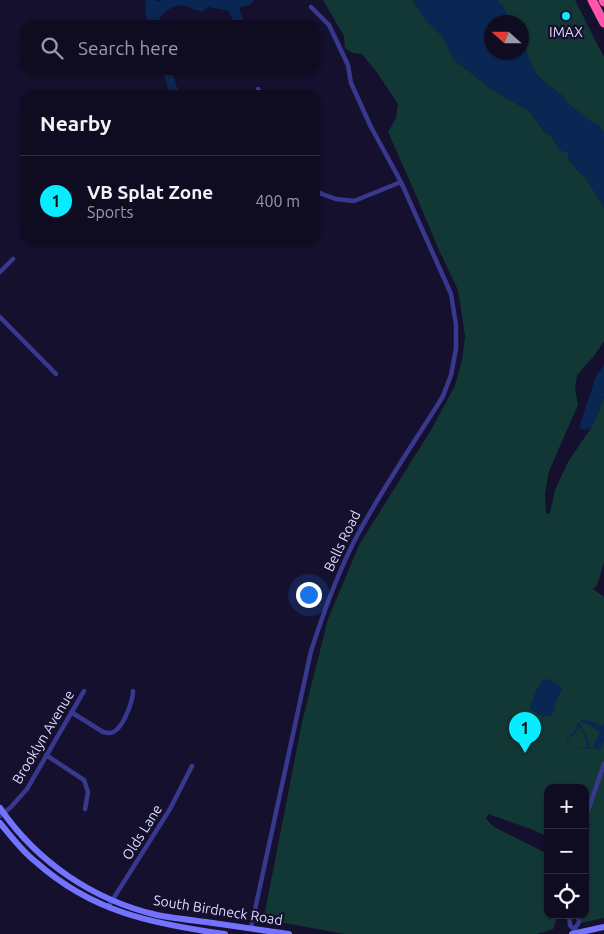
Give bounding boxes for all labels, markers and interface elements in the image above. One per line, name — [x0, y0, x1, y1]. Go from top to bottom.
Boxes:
marker: IMAX — [560, 10, 572, 22]
north arrow — [484, 15, 529, 60]
search box — [20, 20, 320, 75]
place label: IMAX — [549, 24, 583, 40]
icon: search — [38, 34, 66, 62]
text: Search here — [78, 37, 178, 59]
text: Nearby — [40, 111, 111, 135]
text: VB Splat Zone — [87, 181, 213, 203]
text: 1 — [51, 192, 61, 210]
text: 400 m — [255, 192, 300, 210]
text: Sports — [87, 203, 133, 221]
street label: Bells Road — [320, 508, 364, 574]
your location — [296, 582, 322, 608]
street label: Brooklyn Avenue — [9, 687, 77, 787]
pin: 1 — [509, 712, 541, 753]
map controls — [544, 784, 589, 919]
button: + — [544, 784, 589, 829]
street label: Olds Lane — [119, 801, 165, 863]
button: − — [544, 829, 589, 874]
button: locate — [544, 874, 589, 919]
street label: South Birdneck Road — [152, 892, 284, 928]

